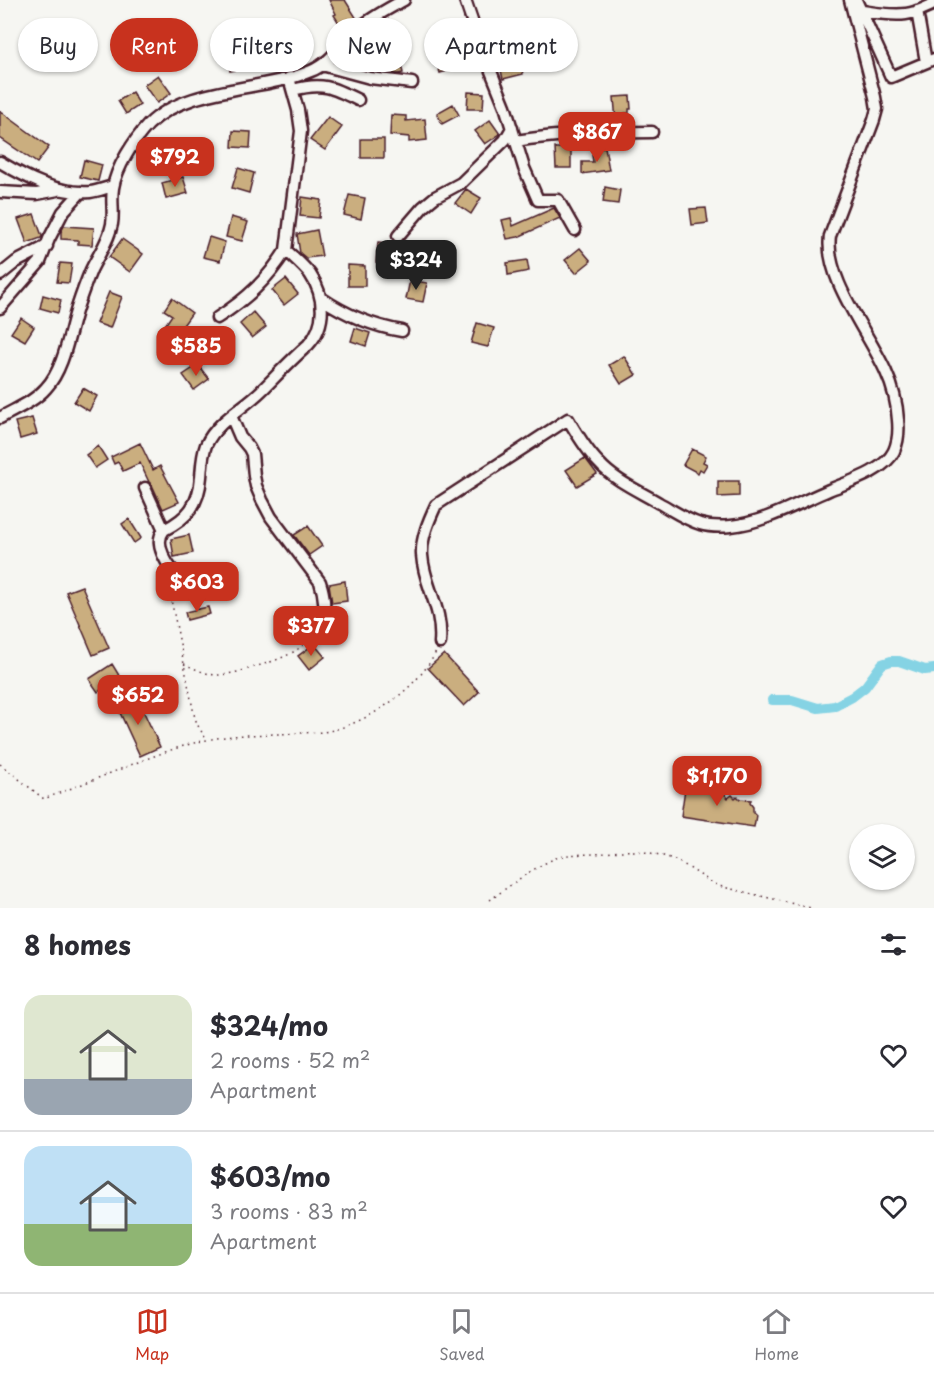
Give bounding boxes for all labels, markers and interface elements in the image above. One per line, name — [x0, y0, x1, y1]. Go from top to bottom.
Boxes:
chip: Buy — [18, 18, 98, 72]
chip: Rent — [110, 18, 198, 72]
chip: Filters — [210, 18, 314, 72]
chip: New — [326, 18, 412, 72]
chip: Apartment — [424, 18, 578, 72]
pin: $867 — [561, 112, 633, 163]
text: $867 — [572, 116, 622, 146]
pin: $792 — [139, 137, 211, 188]
text: $792 — [150, 141, 200, 171]
pin: $324 — [380, 240, 452, 291]
text: $324 — [390, 244, 442, 274]
pin: $585 — [160, 326, 232, 377]
text: $585 — [170, 330, 222, 360]
pin: $603 — [161, 562, 233, 613]
text: $603 — [170, 566, 224, 596]
pin: $377 — [275, 606, 347, 657]
text: $377 — [287, 610, 335, 640]
pin: $652 — [102, 675, 174, 726]
text: $652 — [112, 679, 164, 709]
pin: $1,170 — [668, 756, 766, 807]
text: $1,170 — [687, 760, 748, 790]
map controls — [849, 824, 915, 890]
button: layers — [849, 824, 915, 890]
text: 8 homes — [24, 925, 131, 964]
icon: filters — [877, 928, 910, 961]
text: $324/mo — [210, 1006, 328, 1045]
icon: home — [72, 1019, 144, 1091]
icon: heart — [877, 1039, 910, 1072]
text: 2 rooms · 52 m² — [210, 1045, 370, 1075]
text: Apartment — [210, 1075, 317, 1105]
text: $603/mo — [210, 1157, 330, 1196]
icon: home — [72, 1170, 144, 1242]
icon: heart — [877, 1190, 910, 1223]
text: 3 rooms · 83 m² — [210, 1196, 368, 1226]
text: Apartment — [210, 1226, 317, 1256]
tab: Map — [135, 1305, 169, 1365]
tab: Saved — [439, 1305, 485, 1365]
tab: Home — [755, 1305, 799, 1365]

